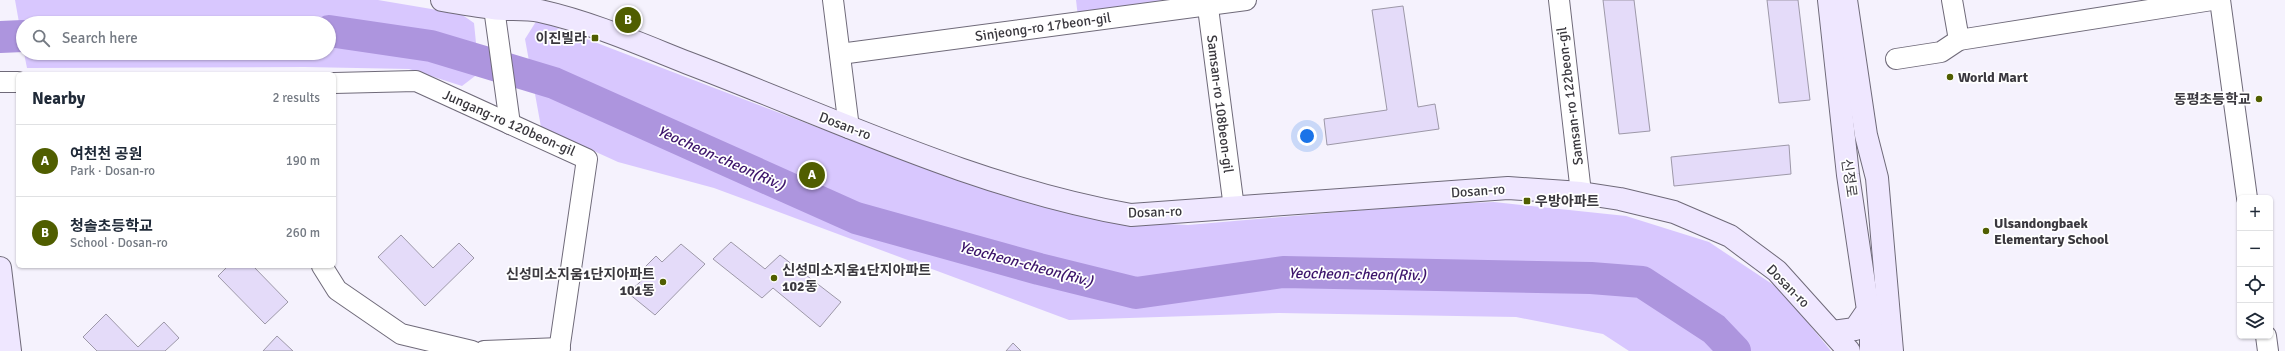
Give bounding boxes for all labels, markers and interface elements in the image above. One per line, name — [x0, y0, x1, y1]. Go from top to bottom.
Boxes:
pin: B — [615, 5, 641, 35]
street label: Sinjeong-ro 17beon-gil — [974, 9, 1112, 45]
search box — [16, 16, 336, 60]
street label: Samsan-ro 122beon-gil — [1553, 26, 1587, 166]
icon: search — [30, 27, 52, 49]
text: Search here — [62, 29, 138, 47]
place label: 이진빌라 — [535, 30, 587, 47]
marker: 이진빌라 — [590, 33, 600, 43]
street label: Samsan-ro 108beon-gil — [1203, 34, 1237, 174]
place label: World Mart — [1958, 69, 2029, 86]
marker: World Mart — [1945, 72, 1955, 82]
street label: Jungang-ro 120beon-gil — [440, 86, 578, 160]
text: Nearby — [32, 88, 85, 109]
text: 2 results — [272, 90, 320, 106]
place label: 동평초등학교 — [2174, 91, 2251, 108]
marker: 동평초등학교 — [2254, 94, 2264, 104]
street label: Dosan-ro — [817, 108, 873, 144]
water label: Yeocheon-cheon(Riv.) — [655, 122, 788, 195]
your location — [1297, 126, 1317, 146]
text: 여천천 공원 — [70, 145, 142, 163]
text: A — [41, 153, 49, 169]
text: 190 m — [286, 153, 320, 169]
street label: 신정로 — [1838, 158, 1860, 198]
pin: A — [799, 160, 825, 190]
text: Park · Dosan-ro — [70, 163, 155, 179]
street label: Dosan-ro — [1450, 181, 1506, 201]
place label: 우방아파트 — [1535, 193, 1600, 210]
map controls — [2237, 195, 2273, 339]
button: + — [2237, 195, 2273, 231]
marker: 우방아파트 — [1522, 196, 1532, 206]
street label: Dosan-ro — [1128, 203, 1182, 221]
place label: Ulsandongbaek Elementary School — [1994, 215, 2109, 248]
text: 청솔초등학교 — [70, 217, 153, 235]
text: B — [41, 225, 49, 241]
text: 260 m — [286, 225, 320, 241]
marker: Ulsandongbaek Elementary School — [1981, 226, 1991, 236]
button: − — [2237, 231, 2273, 267]
text: School · Dosan-ro — [70, 235, 168, 251]
water label: Yeocheon-cheon(Riv.) — [957, 238, 1096, 291]
street label: Dosan-ro — [1763, 261, 1813, 311]
place label: 신성미소지움1단지아파트 102동 — [782, 262, 931, 295]
water label: Yeocheon-cheon(Riv.) — [1288, 264, 1427, 284]
place label: 신성미소지움1단지아파트 101동 — [506, 266, 655, 299]
button: locate — [2237, 267, 2273, 303]
marker: 신성미소지움1단지아파트 102동 — [769, 273, 779, 283]
marker: 신성미소지움1단지아파트 101동 — [658, 277, 668, 287]
button: layers — [2237, 303, 2273, 339]

